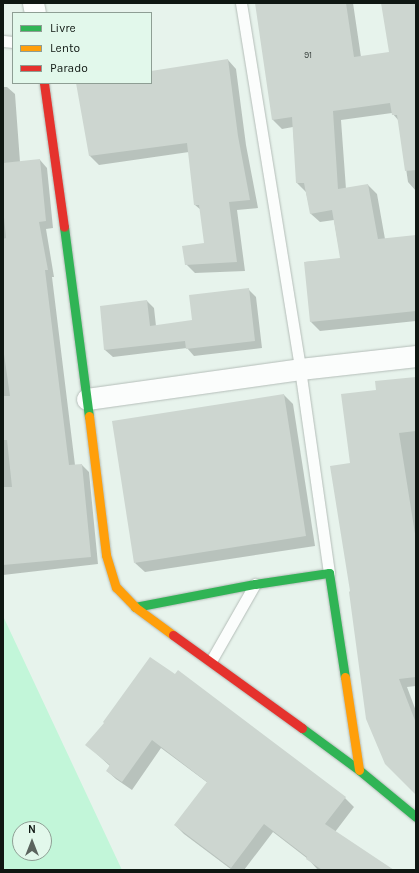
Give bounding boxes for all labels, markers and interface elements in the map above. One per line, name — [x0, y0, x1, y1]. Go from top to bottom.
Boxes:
legend — [12, 12, 152, 84]
text: Livre — [50, 21, 76, 35]
text: Lento — [50, 41, 80, 55]
house number: 91 — [304, 50, 312, 60]
text: Parado — [50, 61, 88, 75]
north arrow — [12, 821, 52, 861]
text: N — [28, 823, 36, 836]

